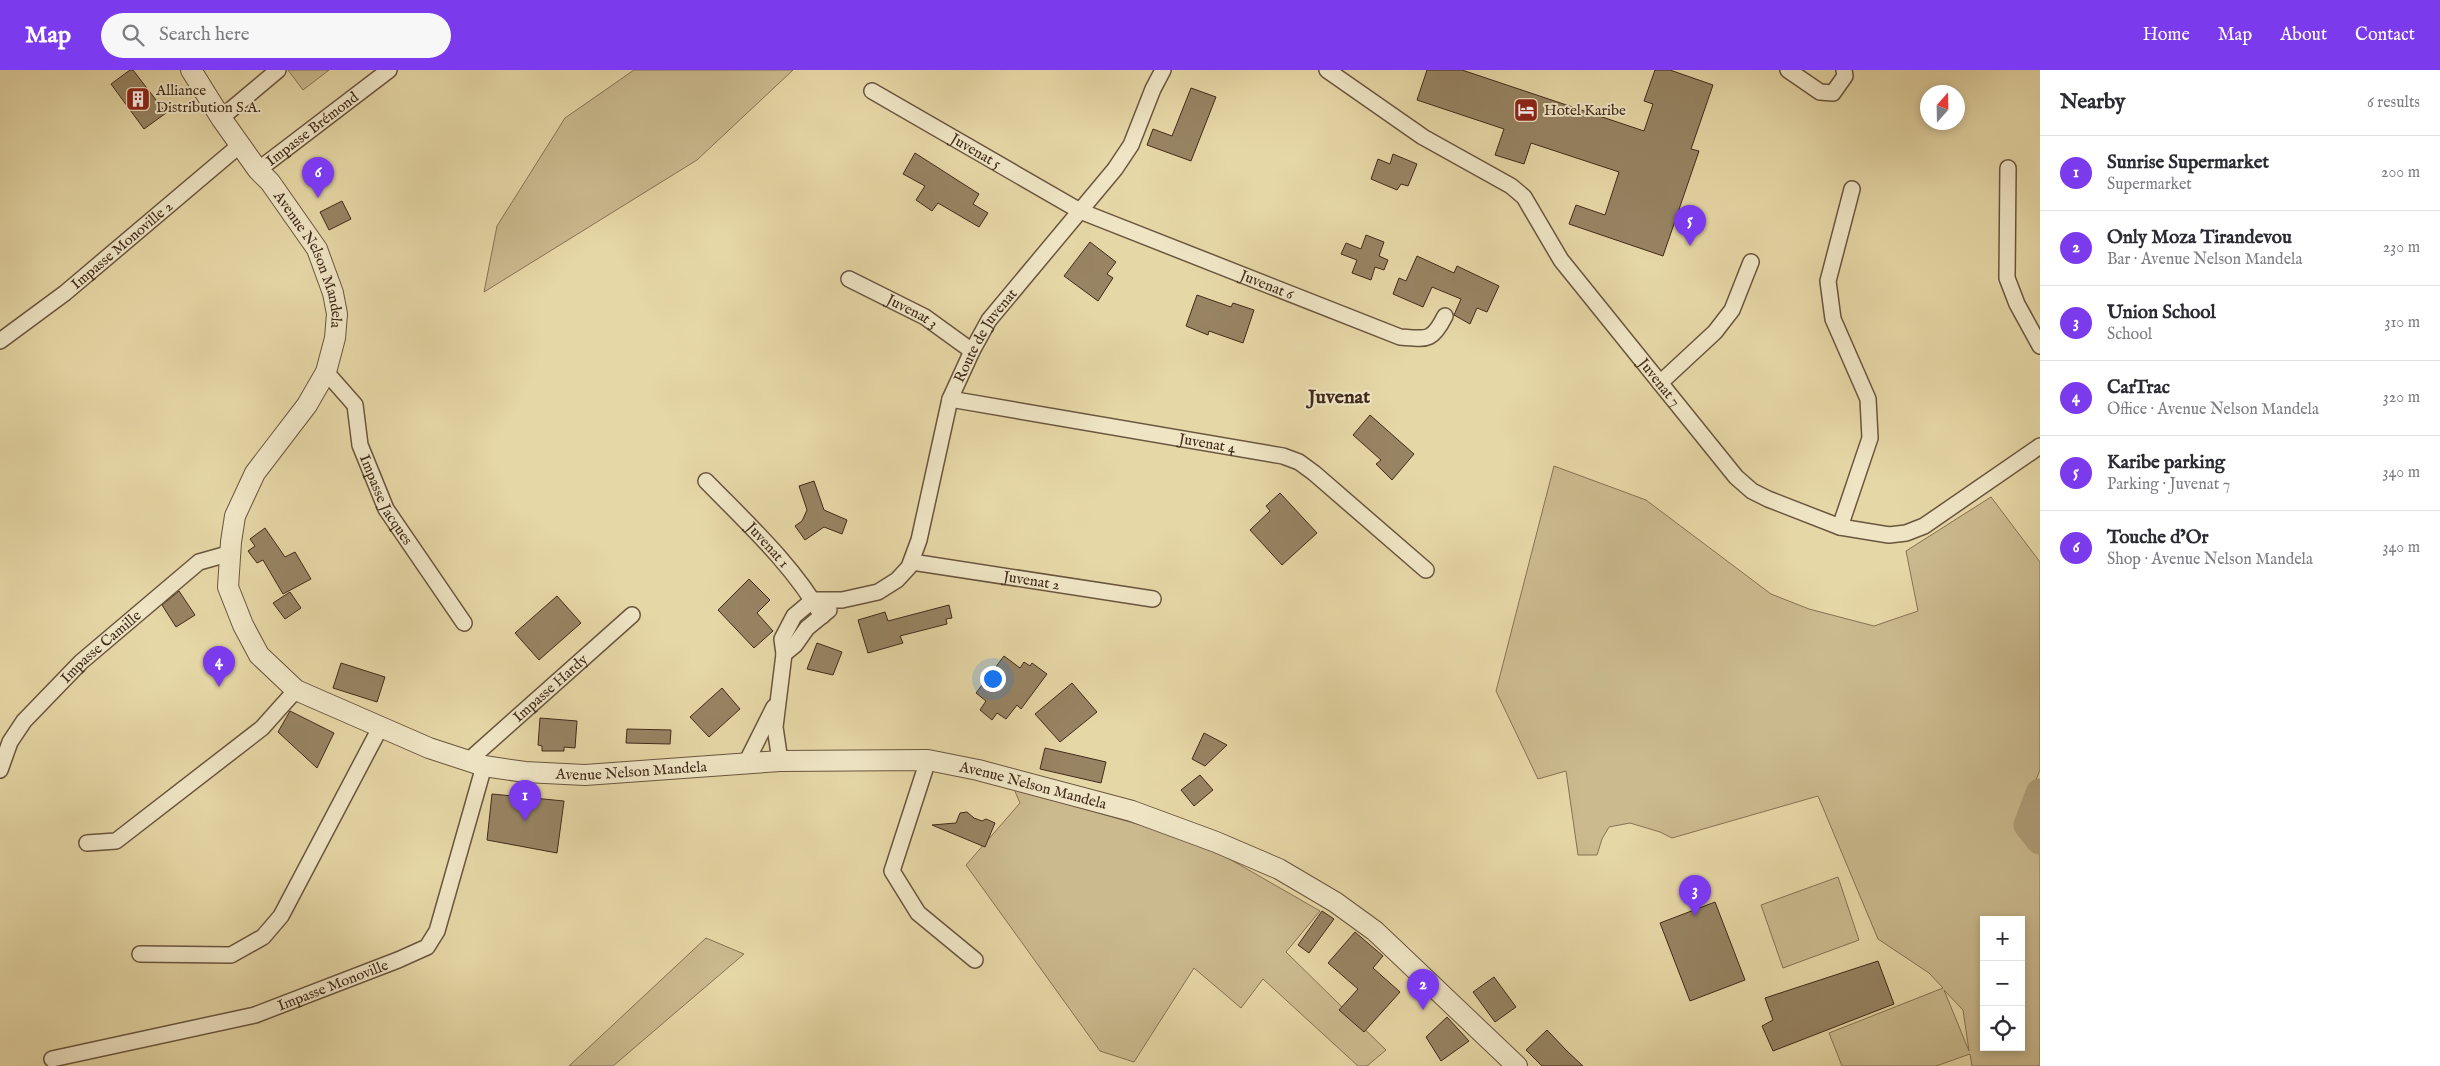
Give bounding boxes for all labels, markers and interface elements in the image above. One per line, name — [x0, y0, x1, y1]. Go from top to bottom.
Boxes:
search box — [101, 13, 451, 58]
text: Map — [25, 20, 71, 51]
icon: search — [119, 21, 147, 49]
text: Search here — [159, 23, 250, 47]
text: Home — [2143, 24, 2190, 47]
text: Map — [2218, 24, 2252, 47]
text: About — [2280, 24, 2327, 47]
text: Contact — [2355, 24, 2415, 47]
place label: Alliance Distribution S.A. — [155, 81, 261, 117]
north arrow — [1920, 85, 1965, 130]
building icon: Alliance Distribution S.A. — [125, 86, 151, 112]
street label: Impasse Brémond — [262, 87, 363, 170]
text: Nearby — [2060, 89, 2125, 116]
text: 6 results — [2367, 93, 2420, 113]
hotel icon: Hotel Karibe — [1513, 97, 1539, 123]
place label: Hotel Karibe — [1544, 101, 1626, 120]
street label: Juvenat 5 — [945, 128, 1005, 174]
text: Sunrise Supermarket — [2107, 151, 2269, 175]
pin: 6 — [302, 157, 334, 198]
text: 1 — [2073, 163, 2079, 183]
text: 200 m — [2381, 163, 2420, 183]
text: Supermarket — [2107, 175, 2192, 195]
street label: Avenue Nelson Mandela — [269, 187, 346, 329]
street label: Impasse Monoville 2 — [67, 197, 177, 294]
pin: 5 — [1674, 205, 1706, 246]
text: Only Moza Tirandevou — [2107, 226, 2292, 250]
text: 2 — [2072, 238, 2080, 258]
text: 230 m — [2383, 238, 2420, 258]
text: Bar · Avenue Nelson Mandela — [2107, 250, 2302, 270]
street label: Juvenat 6 — [1235, 265, 1297, 304]
street label: Route de Juvenat — [950, 285, 1021, 386]
street label: Juvenat 3 — [881, 289, 941, 333]
text: Union School — [2107, 301, 2216, 325]
text: 3 — [2073, 313, 2079, 333]
text: 310 m — [2384, 313, 2420, 333]
text: School — [2107, 325, 2152, 345]
street label: Juvenat 7 — [1633, 353, 1685, 411]
text: CarTrac — [2107, 376, 2170, 400]
district label: Juvenat — [1305, 385, 1370, 410]
text: 4 — [2072, 388, 2080, 408]
text: 320 m — [2383, 388, 2420, 408]
text: Office · Avenue Nelson Mandela — [2107, 400, 2319, 420]
street label: Juvenat 4 — [1175, 429, 1238, 458]
text: Karibe parking — [2107, 451, 2225, 475]
street label: Impasse Jacques — [355, 452, 417, 549]
text: 5 — [2073, 463, 2079, 483]
text: 340 m — [2382, 463, 2420, 483]
text: Parking · Juvenat 7 — [2107, 475, 2230, 495]
street label: Juvenat 1 — [740, 517, 793, 572]
text: Touche d’Or — [2107, 526, 2208, 550]
text: 6 — [2073, 538, 2079, 558]
text: 340 m — [2382, 538, 2420, 558]
text: Shop · Avenue Nelson Mandela — [2107, 550, 2313, 570]
street label: Juvenat 2 — [1000, 567, 1061, 595]
street label: Impasse Camille — [57, 606, 145, 687]
pin: 4 — [203, 646, 235, 687]
street label: Impasse Hardy — [509, 650, 592, 726]
your location — [980, 666, 1006, 692]
street label: Avenue Nelson Mandela — [554, 757, 708, 785]
street label: Avenue Nelson Mandela — [957, 757, 1109, 814]
pin: 1 — [509, 780, 541, 821]
pin: 3 — [1679, 875, 1711, 916]
map controls — [1980, 916, 2025, 1051]
button: + — [1980, 916, 2025, 961]
street label: Impasse Monoville — [275, 956, 391, 1015]
button: − — [1980, 961, 2025, 1006]
pin: 2 — [1407, 969, 1439, 1010]
button: locate — [1980, 1006, 2025, 1051]

